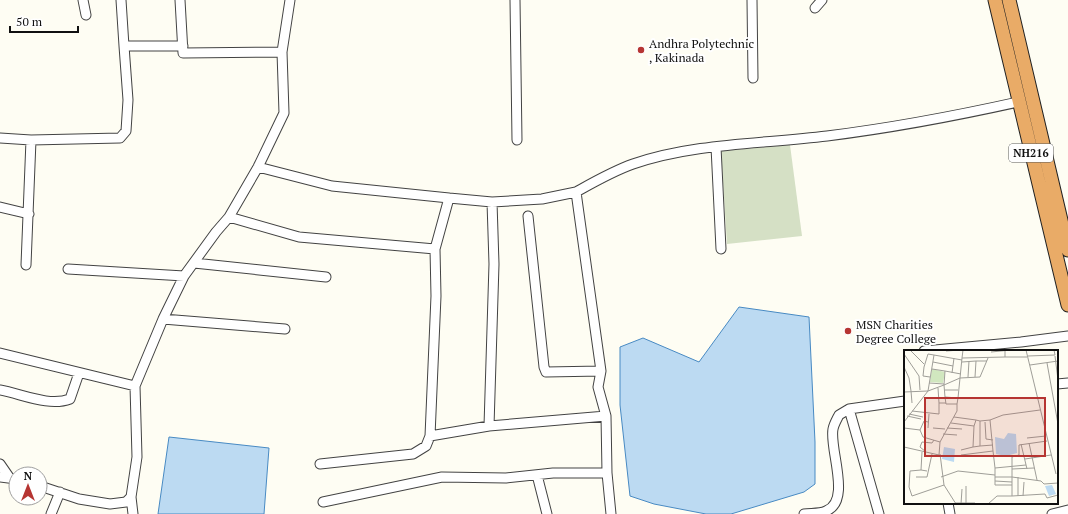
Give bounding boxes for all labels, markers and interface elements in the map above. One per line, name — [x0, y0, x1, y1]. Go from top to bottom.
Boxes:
scale bar — [10, 8, 78, 34]
text: 50 m — [16, 14, 43, 29]
place label: Andhra Polytechnic , Kakinada — [649, 36, 755, 65]
marker: Andhra Polytechnic , Kakinada — [636, 45, 646, 55]
road number: NH216 — [1009, 144, 1053, 162]
place label: MSN Charities Degree College — [856, 317, 936, 346]
marker: MSN Charities Degree College — [843, 326, 853, 336]
inset map — [904, 350, 1058, 504]
north arrow — [8, 466, 48, 506]
text: N — [24, 469, 33, 483]

